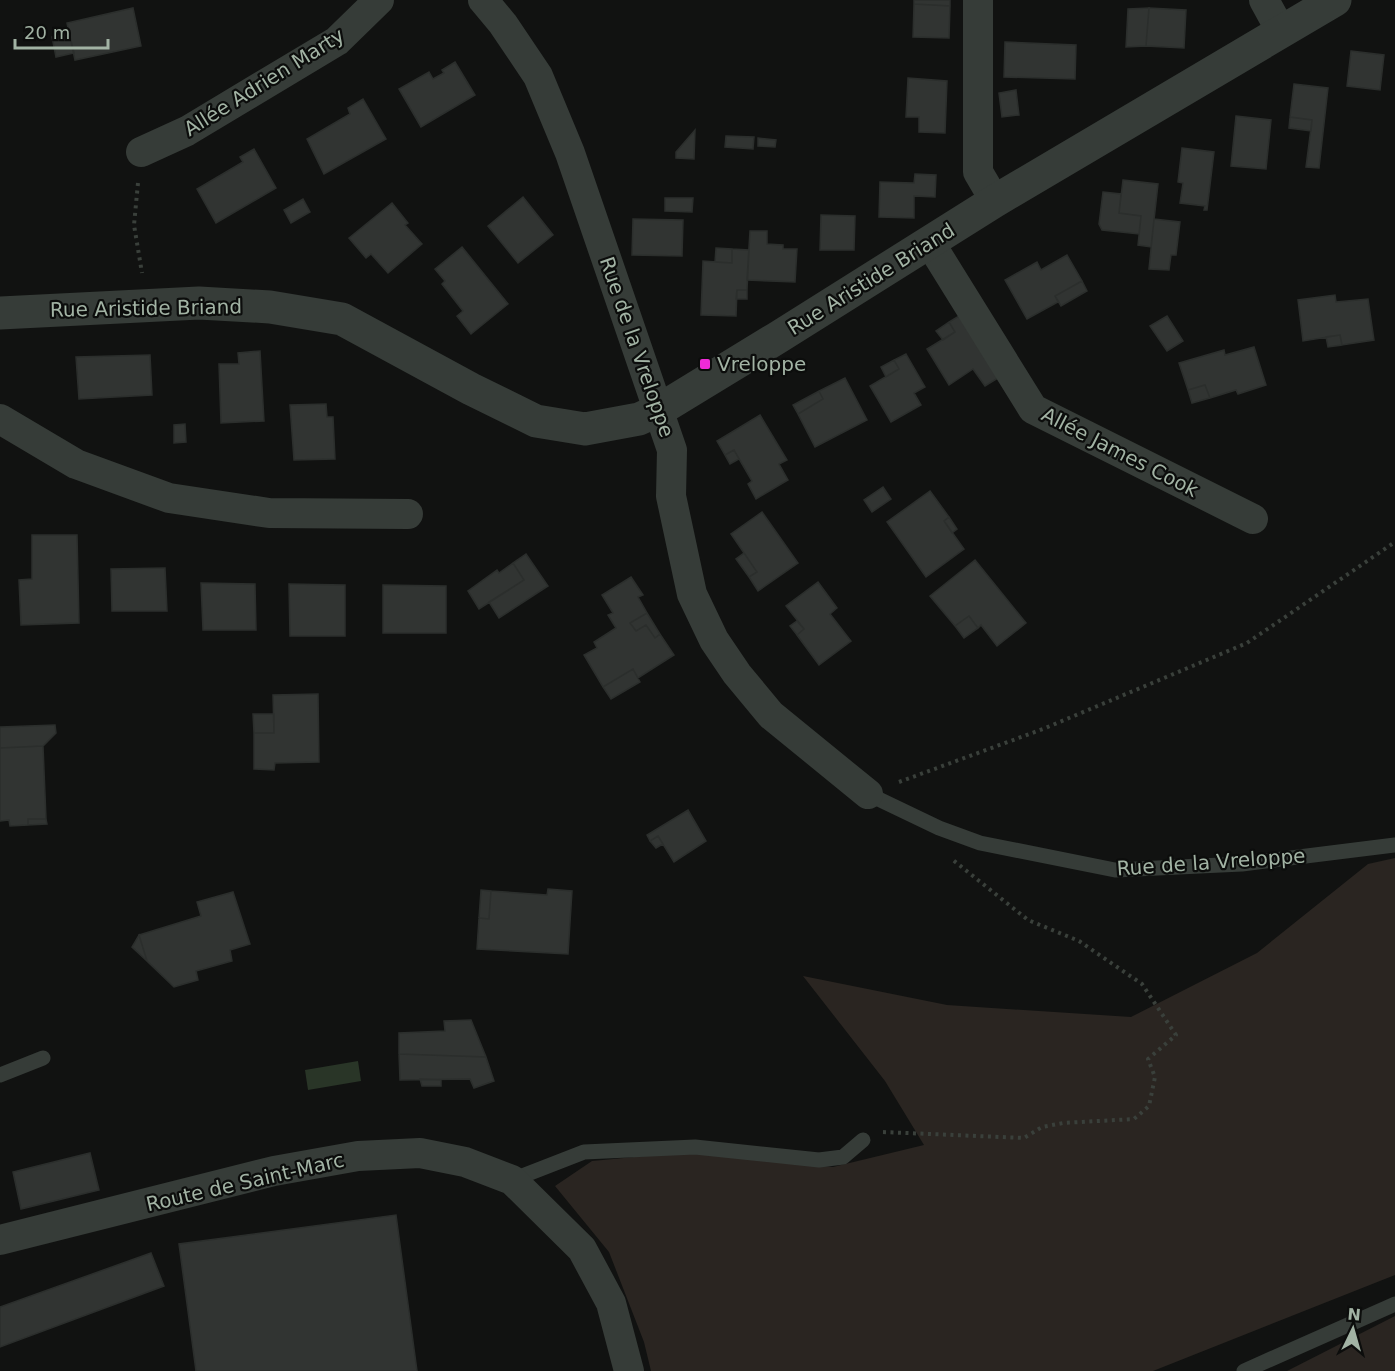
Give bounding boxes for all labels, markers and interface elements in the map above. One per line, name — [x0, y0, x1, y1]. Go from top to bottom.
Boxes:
scale bar — [15, 12, 108, 50]
text: 20 m — [24, 22, 70, 43]
street label: Allée Adrien Marty — [179, 23, 349, 141]
street label: Rue Aristide Briand — [783, 218, 959, 340]
street label: Rue de la Vreloppe — [595, 254, 679, 440]
street label: Rue Aristide Briand — [50, 294, 242, 322]
place label: Vreloppe — [717, 352, 806, 376]
marker: Vreloppe — [698, 357, 712, 371]
street label: Allée James Cook — [1038, 402, 1203, 502]
street label: Rue de la Vreloppe — [1116, 843, 1306, 881]
street label: Route de Saint-Marc — [144, 1148, 346, 1216]
north arrow — [1323, 1299, 1383, 1359]
text: N — [1347, 1305, 1362, 1325]

